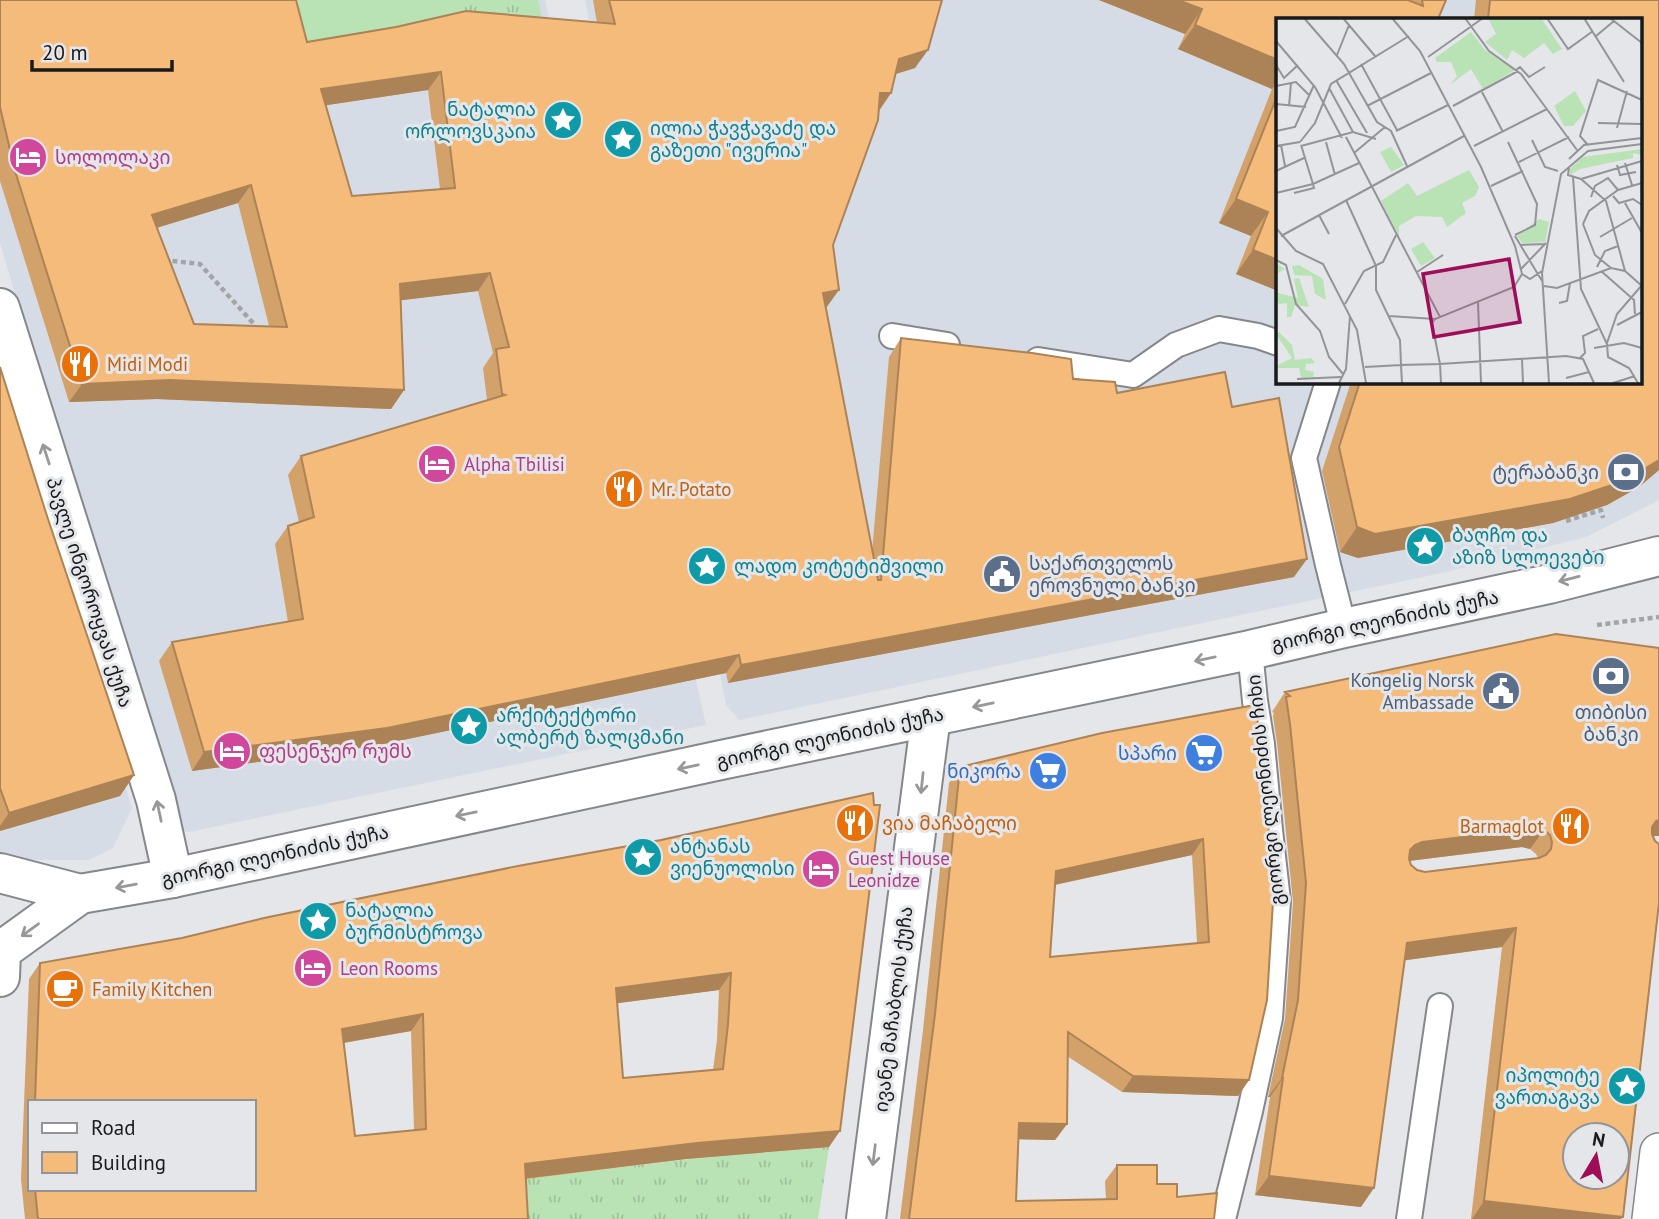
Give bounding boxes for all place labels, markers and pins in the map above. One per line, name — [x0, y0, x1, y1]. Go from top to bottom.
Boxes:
place label: ნატალია ორლოვსკაია — [405, 97, 536, 144]
place icon: ნატალია ორლოვსკაია — [542, 99, 584, 141]
place label: ილია ჭავჭავაძე და გაზეთი "ივერია" — [650, 116, 836, 162]
place icon: ილია ჭავჭავაძე და გაზეთი "ივერია" — [602, 118, 644, 160]
hotel icon: სოლოლაკი — [7, 136, 49, 178]
place label: სოლოლაკი — [55, 145, 171, 170]
restaurant icon: Midi Modi — [59, 343, 101, 385]
place label: Midi Modi — [107, 352, 188, 376]
hotel icon: Alpha Tbilisi — [416, 443, 458, 485]
bank icon: ტერაბანკი — [1605, 451, 1647, 493]
place label: Alpha Tbilisi — [464, 452, 565, 476]
place label: ტერაბანკი — [1492, 460, 1599, 484]
restaurant icon: Mr. Potato — [603, 468, 645, 510]
place label: Mr. Potato — [651, 477, 731, 501]
place label: ბაღჩო და აზიზ სლოევები — [1452, 523, 1604, 570]
place icon: ბაღჩო და აზიზ სლოევები — [1404, 525, 1446, 567]
place icon: ლადო კოტეტიშვილი — [686, 545, 728, 587]
place label: საქართველოს ეროვნული ბანკი — [1029, 551, 1196, 598]
public building icon: საქართველოს ეროვნული ბანკი — [981, 553, 1023, 595]
place label: ლადო კოტეტიშვილი — [734, 554, 944, 579]
bank icon: თიბისი ბანკი — [1590, 655, 1632, 697]
place label: Kongelig Norsk Ambassade — [1350, 668, 1474, 714]
public building icon: Kongelig Norsk Ambassade — [1480, 670, 1522, 712]
place label: თიბისი ბანკი — [1575, 700, 1647, 746]
place label: არქიტექტორი ალბერტ ზალცმანი — [496, 703, 684, 750]
place icon: არქიტექტორი ალბერტ ზალცმანი — [448, 705, 490, 747]
hotel icon: ფესენჯერ რუმს — [211, 730, 253, 772]
supermarket icon: სპარი — [1183, 732, 1225, 774]
place label: ფესენჯერ რუმს — [259, 739, 412, 763]
place label: სპარი — [1118, 741, 1177, 765]
supermarket icon: ნიკორა — [1027, 750, 1069, 792]
place label: ნიკორა — [947, 759, 1021, 783]
restaurant icon: ვია მაჩაბელი — [834, 802, 876, 844]
restaurant icon: Barmaglot — [1550, 805, 1592, 847]
place label: ვია მაჩაბელი — [882, 811, 1017, 836]
place label: Barmaglot — [1460, 814, 1545, 838]
place label: ანტანას ვიენუოლისი — [670, 834, 795, 881]
place icon: ანტანას ვიენუოლისი — [622, 836, 664, 878]
place label: Guest House Leonidze — [848, 846, 950, 892]
hotel icon: Guest House Leonidze — [800, 848, 842, 890]
place label: ნატალია ბურმისტროვა — [345, 898, 483, 944]
place icon: ნატალია ბურმისტროვა — [297, 900, 339, 942]
hotel icon: Leon Rooms — [292, 947, 334, 989]
place label: Leon Rooms — [340, 956, 438, 980]
cafe icon: Family Kitchen — [44, 968, 86, 1010]
place label: Family Kitchen — [92, 977, 212, 1001]
place label: იპოლიტე ვართაგავა — [1495, 1063, 1600, 1109]
place icon: იპოლიტე ვართაგავა — [1606, 1065, 1648, 1107]

